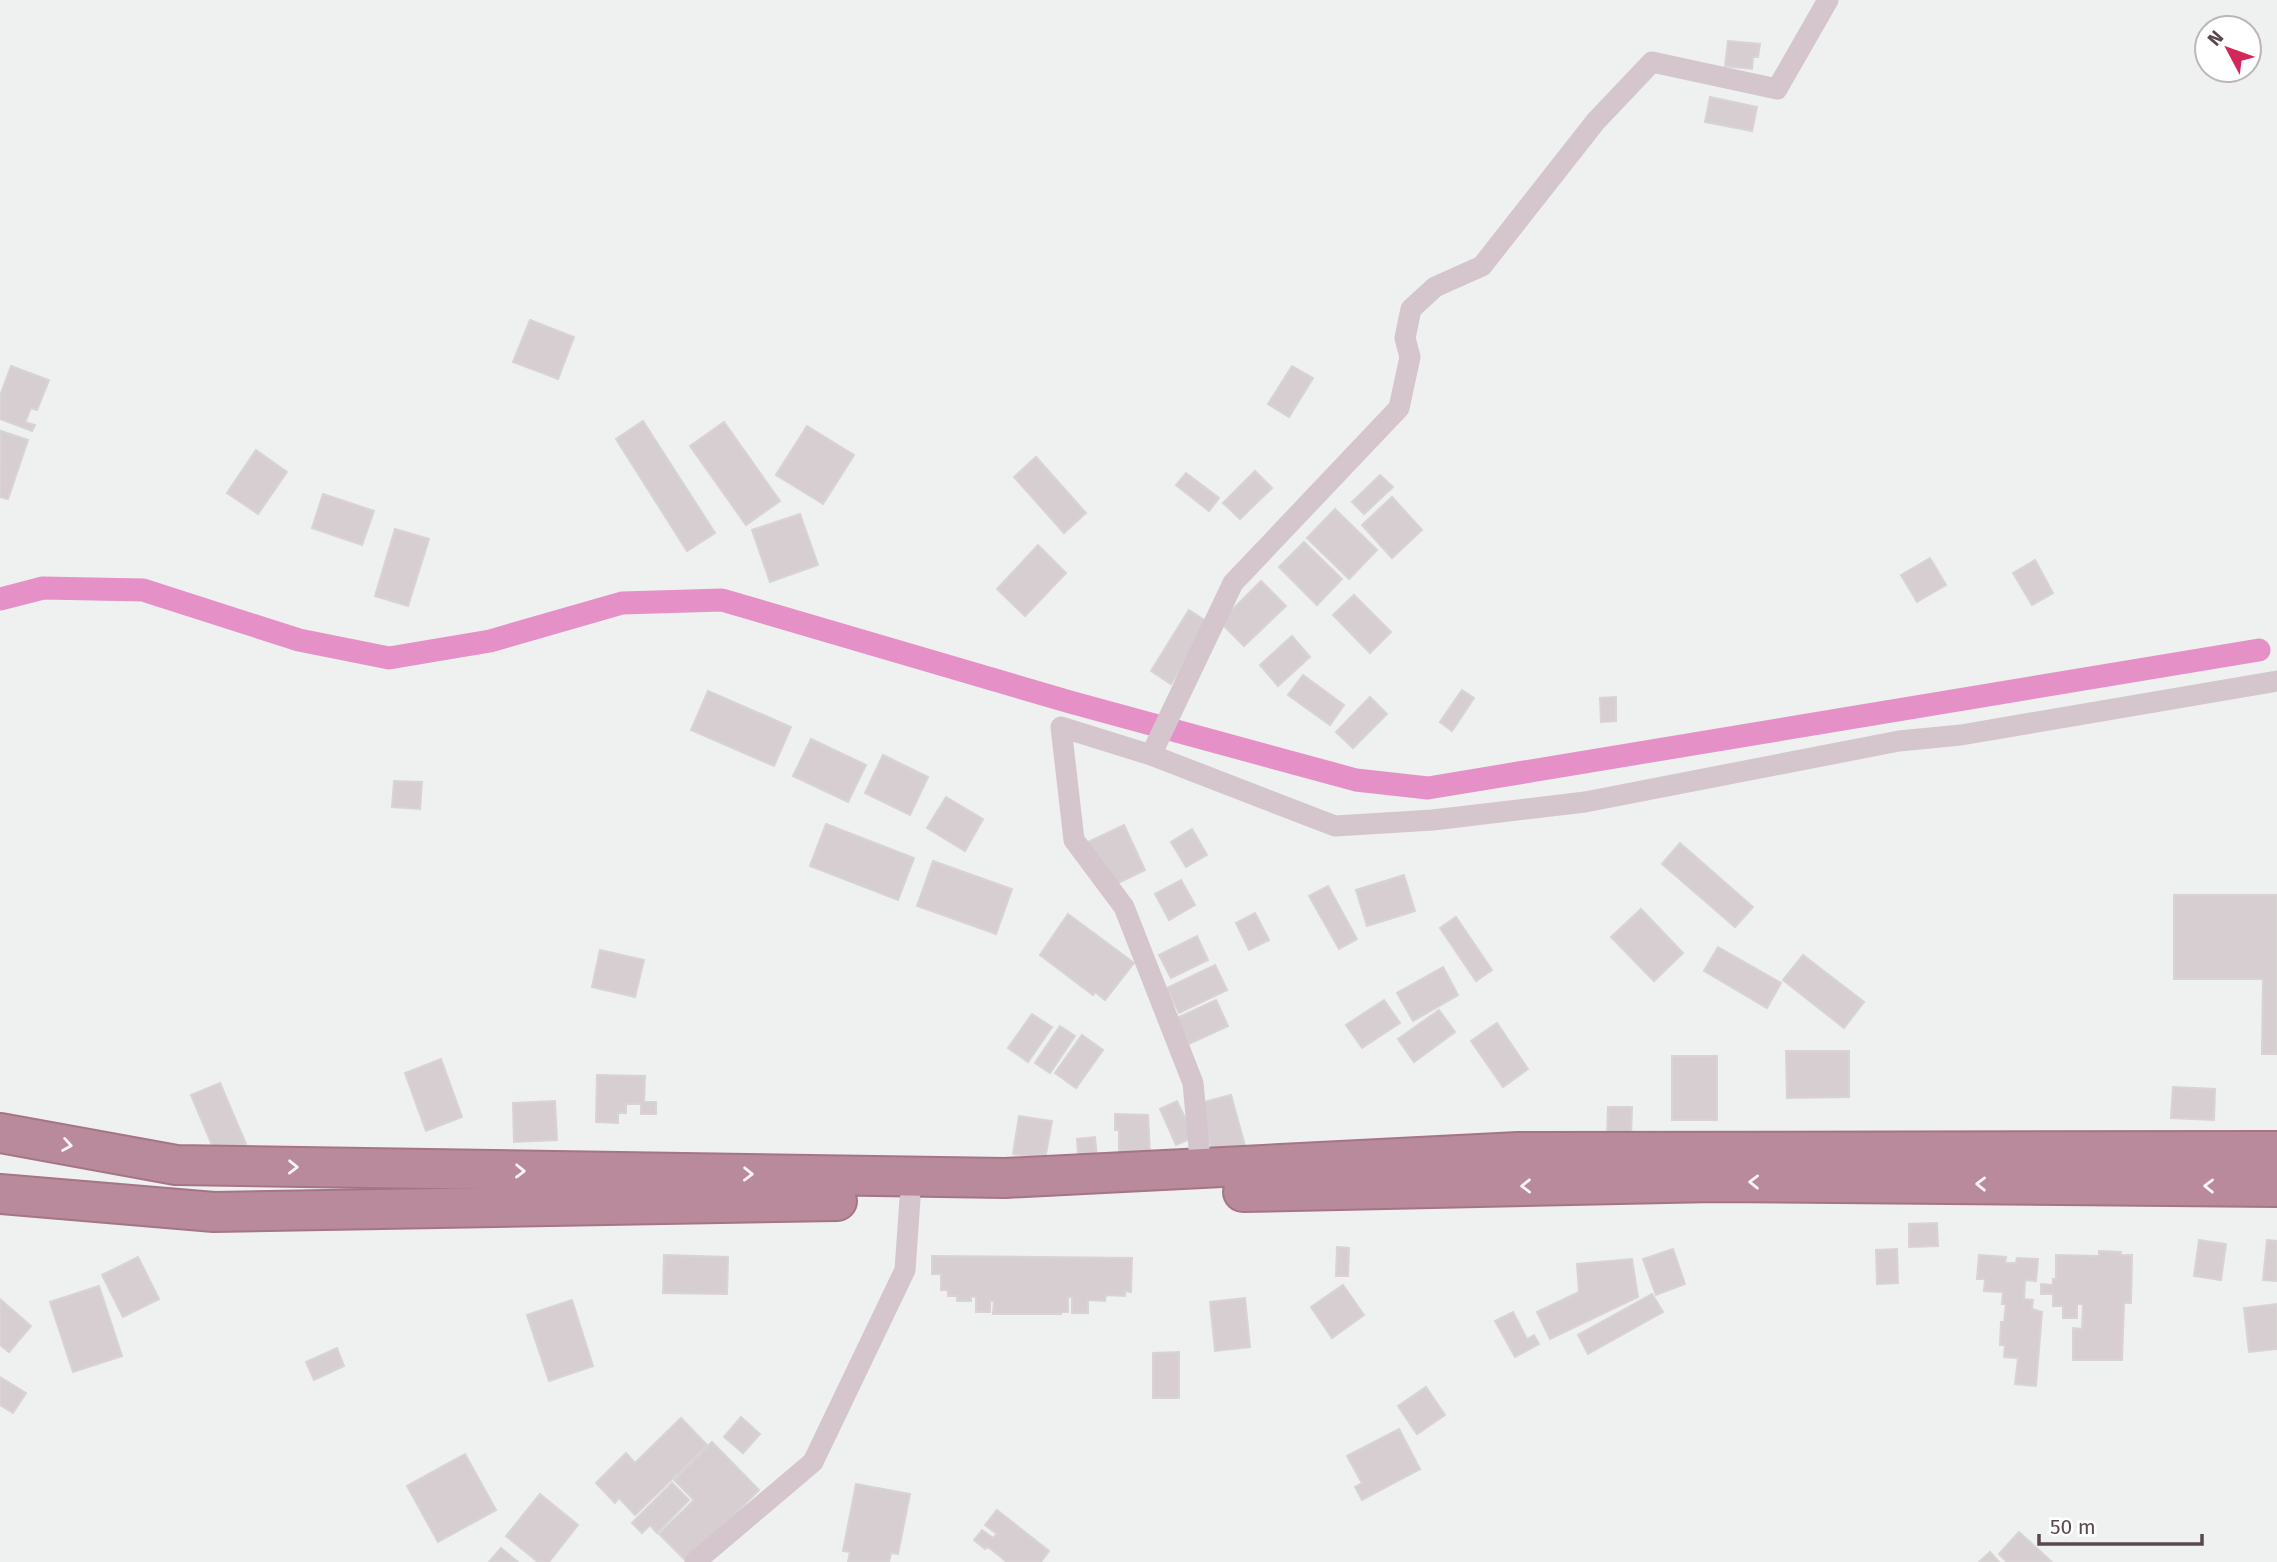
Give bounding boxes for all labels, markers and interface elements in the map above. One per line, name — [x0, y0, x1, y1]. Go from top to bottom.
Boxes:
north arrow — [2193, 14, 2263, 84]
text: N — [2203, 26, 2228, 50]
one-way arrow — [61, 1137, 73, 1152]
one-way arrow — [288, 1159, 299, 1175]
one-way arrow — [515, 1163, 526, 1178]
one-way arrow — [743, 1166, 753, 1182]
one-way arrow — [1748, 1174, 1759, 1190]
one-way arrow — [1976, 1177, 1987, 1192]
one-way arrow — [1521, 1178, 1531, 1194]
one-way arrow — [2203, 1179, 2214, 1194]
scale bar — [2039, 1502, 2202, 1546]
text: 50 m — [2050, 1514, 2096, 1540]

